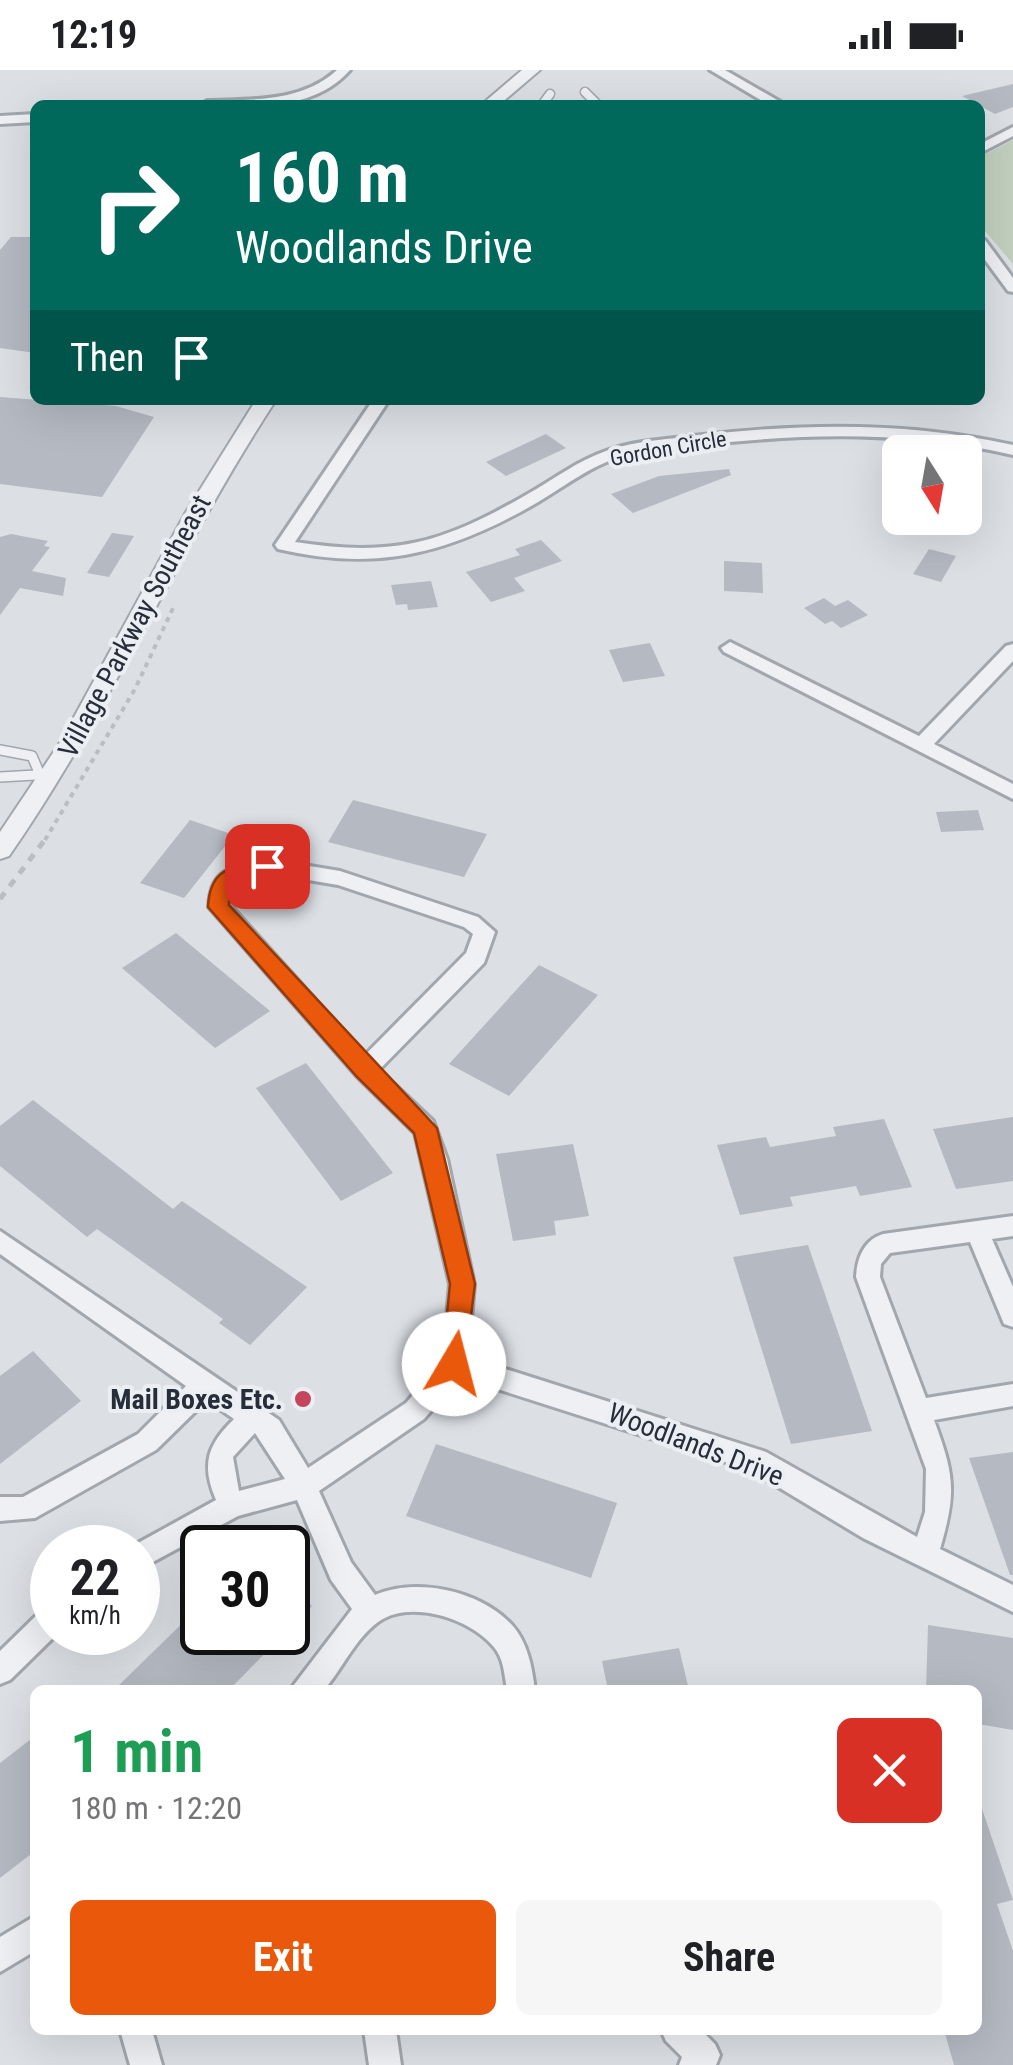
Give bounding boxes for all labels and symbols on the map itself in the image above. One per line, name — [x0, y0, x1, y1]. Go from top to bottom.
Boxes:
street label: Gordon Circle — [608, 426, 728, 471]
north arrow — [882, 435, 982, 535]
street label: Village Parkway Southeast — [51, 489, 218, 763]
pin — [225, 824, 310, 909]
position arrow — [402, 1312, 506, 1416]
place label: Mail Boxes Etc. — [110, 1383, 283, 1416]
marker: Mail Boxes Etc. — [292, 1388, 314, 1410]
street label: Woodlands Drive — [603, 1396, 788, 1493]
speed limit sign: 30 — [180, 1525, 310, 1655]

